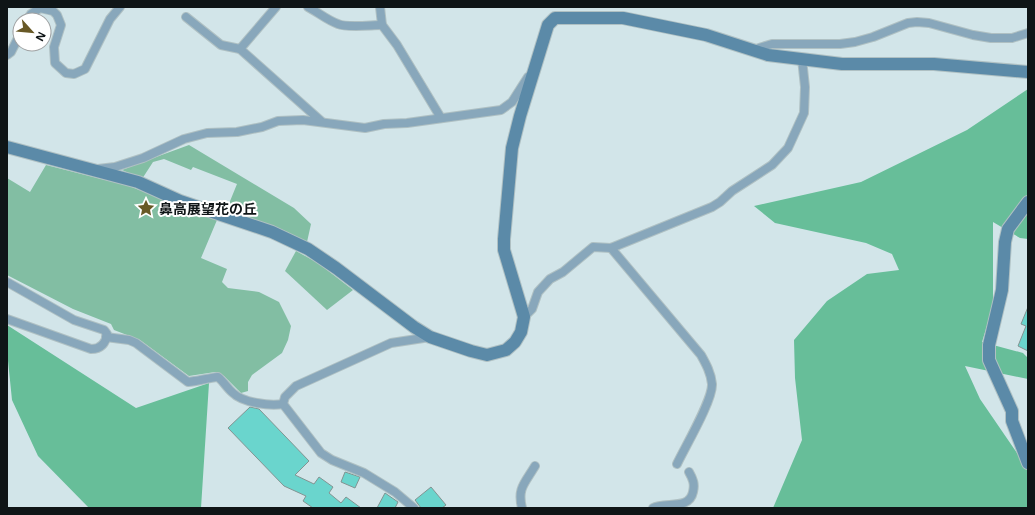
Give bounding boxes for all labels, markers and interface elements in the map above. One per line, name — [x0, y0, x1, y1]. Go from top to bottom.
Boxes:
north arrow — [12, 12, 52, 52]
text: N — [33, 29, 50, 44]
place icon: 鼻高展望花の丘 — [136, 198, 156, 218]
place label: 鼻高展望花の丘 — [159, 199, 257, 218]

